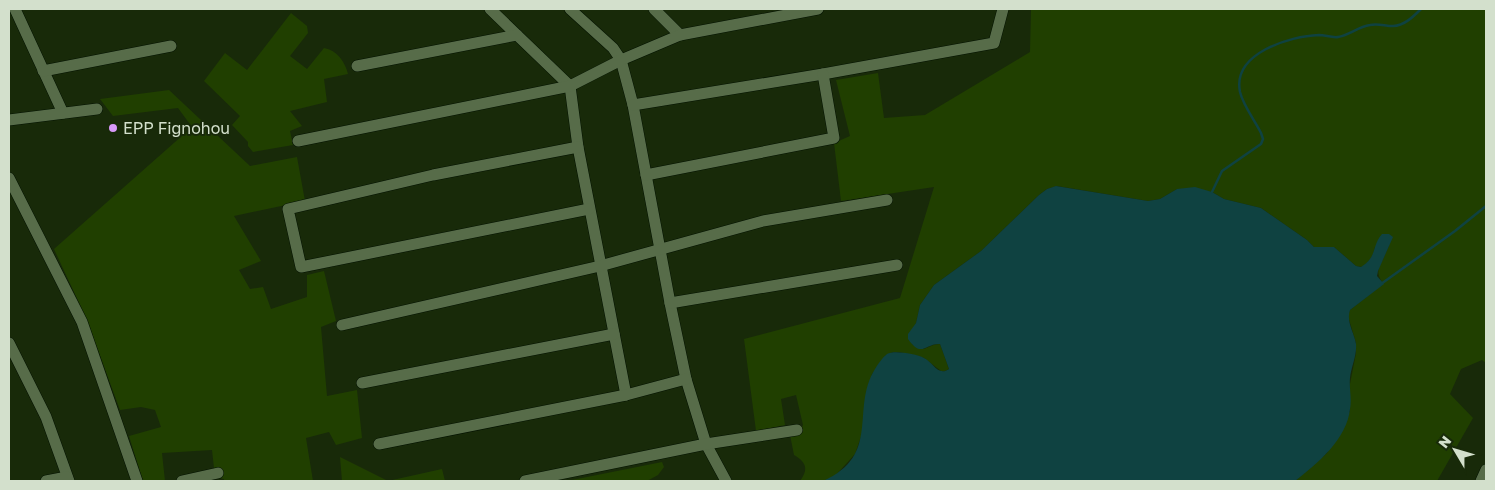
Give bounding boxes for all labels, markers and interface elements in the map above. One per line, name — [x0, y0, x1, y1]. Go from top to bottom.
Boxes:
place label: EPP Fignohou — [123, 118, 230, 138]
marker: EPP Fignohou — [107, 122, 119, 134]
north arrow — [1430, 425, 1480, 475]
text: N — [1434, 432, 1454, 451]

